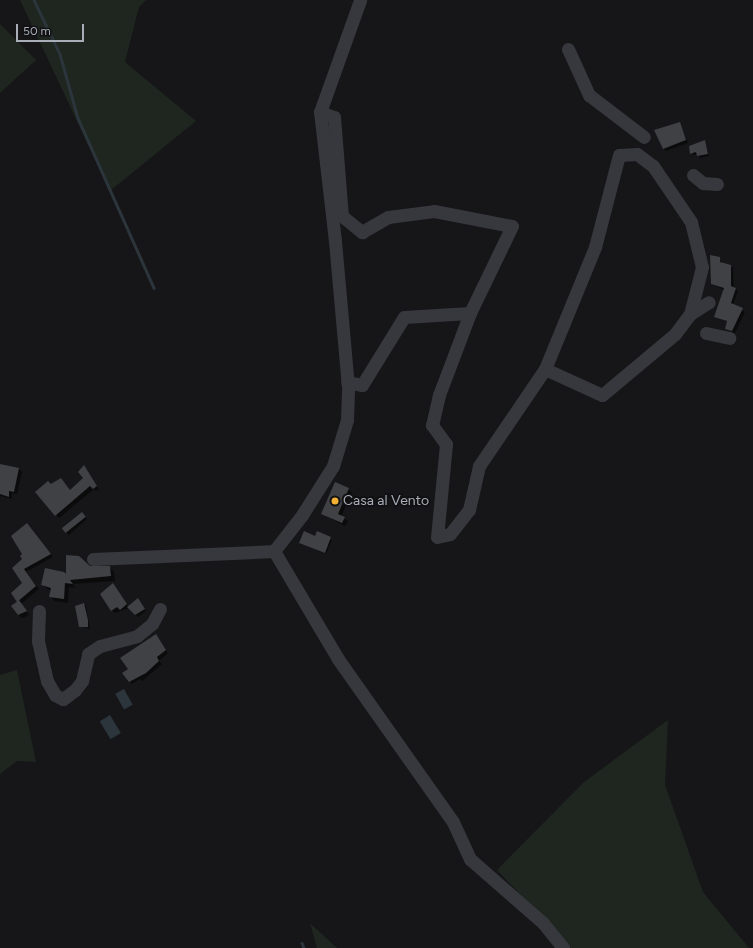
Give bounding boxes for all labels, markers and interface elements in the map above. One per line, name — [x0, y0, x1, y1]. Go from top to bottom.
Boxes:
scale bar — [18, 16, 86, 42]
text: 50 m — [23, 24, 51, 38]
place label: Casa al Vento — [343, 493, 429, 509]
marker: Casa al Vento — [330, 496, 340, 506]

